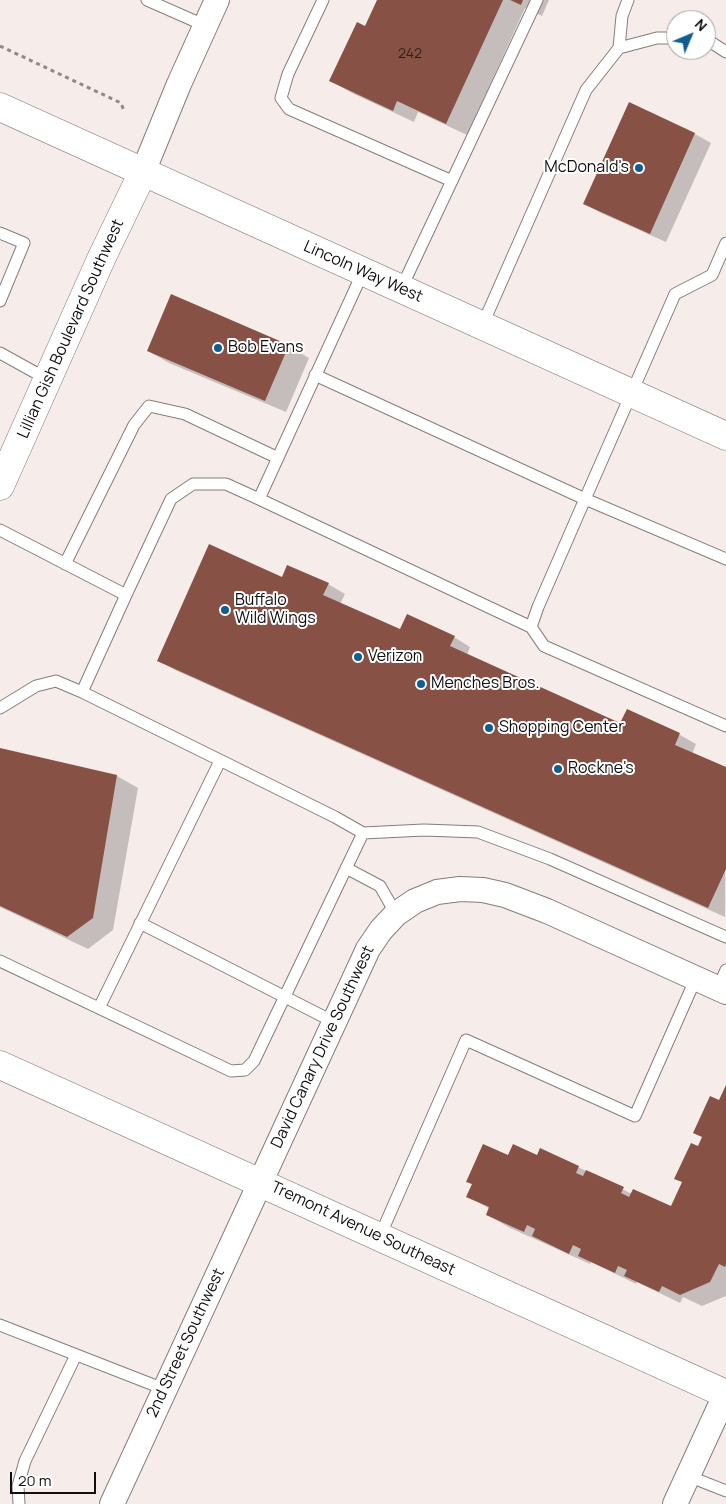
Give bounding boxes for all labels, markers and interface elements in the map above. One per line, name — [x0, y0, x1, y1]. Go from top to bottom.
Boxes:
north arrow — [666, 10, 716, 60]
text: N — [691, 14, 712, 35]
house number: 242 — [398, 46, 422, 62]
place label: McDonald's — [544, 158, 629, 178]
marker: McDonald's — [633, 162, 645, 174]
street label: Lillian Gish Boulevard Southwest — [14, 216, 128, 442]
street label: Lincoln Way West — [300, 237, 426, 307]
place label: Bob Evans — [228, 338, 304, 358]
marker: Bob Evans — [212, 342, 224, 354]
place label: Buffalo Wild Wings — [235, 591, 316, 629]
marker: Buffalo Wild Wings — [219, 604, 231, 616]
place label: Verizon — [368, 647, 422, 667]
marker: Verizon — [352, 651, 364, 663]
place label: Menches Bros. — [431, 674, 540, 694]
marker: Menches Bros. — [415, 678, 427, 690]
place label: Shopping Center — [499, 718, 624, 738]
marker: Shopping Center — [483, 722, 495, 734]
place label: Rockne's — [568, 759, 634, 779]
marker: Rockne's — [552, 763, 564, 775]
street label: David Canary Drive Southwest — [268, 943, 378, 1151]
street label: Tremont Avenue Southeast — [268, 1178, 458, 1280]
street label: 2nd Street Southwest — [143, 1265, 229, 1421]
scale bar — [12, 1462, 99, 1494]
text: 20 m — [18, 1470, 51, 1491]

